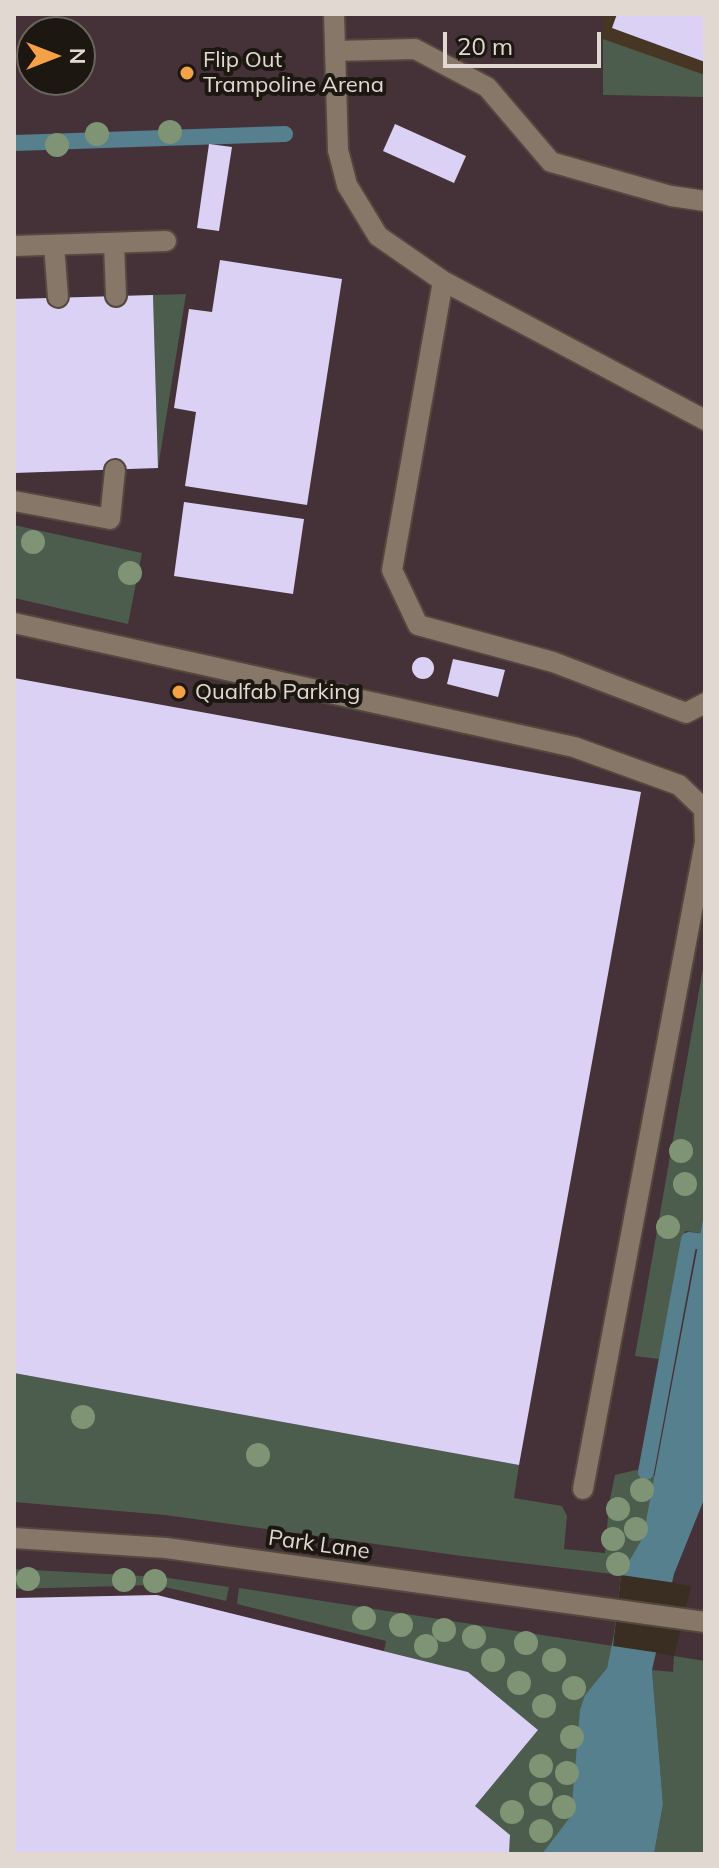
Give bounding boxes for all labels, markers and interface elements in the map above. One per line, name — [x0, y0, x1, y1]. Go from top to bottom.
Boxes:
north arrow — [16, 16, 96, 96]
scale bar — [447, 16, 605, 66]
text: 20 m — [457, 31, 513, 61]
place label: Flip Out Trampoline Arena — [203, 47, 384, 98]
text: N — [64, 48, 92, 64]
marker: Flip Out Trampoline Arena — [178, 64, 196, 82]
place label: Qualfab Parking — [195, 679, 360, 705]
marker: Qualfab Parking — [170, 683, 188, 701]
street label: Park Lane — [267, 1525, 371, 1565]

